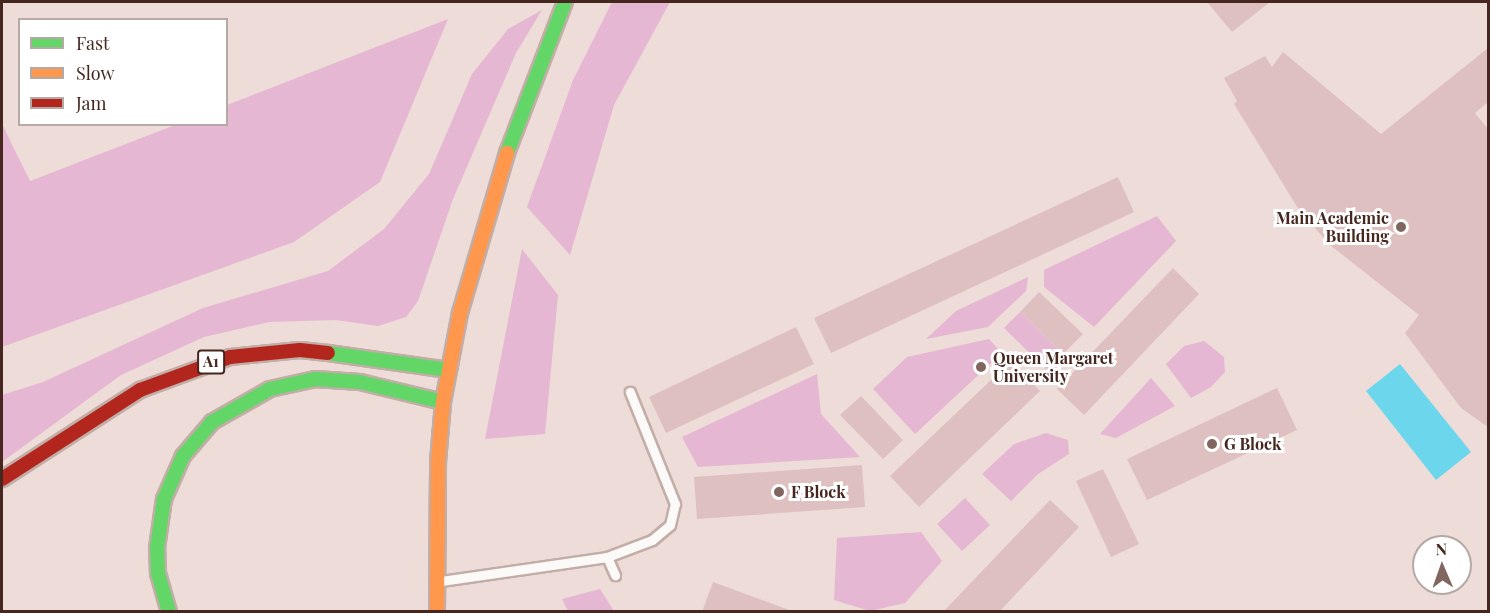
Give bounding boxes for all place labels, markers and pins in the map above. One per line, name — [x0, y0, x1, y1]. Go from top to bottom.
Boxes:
place label: Main Academic Building — [1275, 208, 1389, 246]
marker: Main Academic Building — [1394, 220, 1408, 234]
place label: Queen Margaret University — [993, 348, 1113, 386]
marker: Queen Margaret University — [974, 360, 988, 374]
place label: G Block — [1224, 434, 1281, 454]
marker: G Block — [1205, 437, 1219, 451]
place label: F Block — [791, 482, 846, 502]
marker: F Block — [772, 485, 786, 499]

